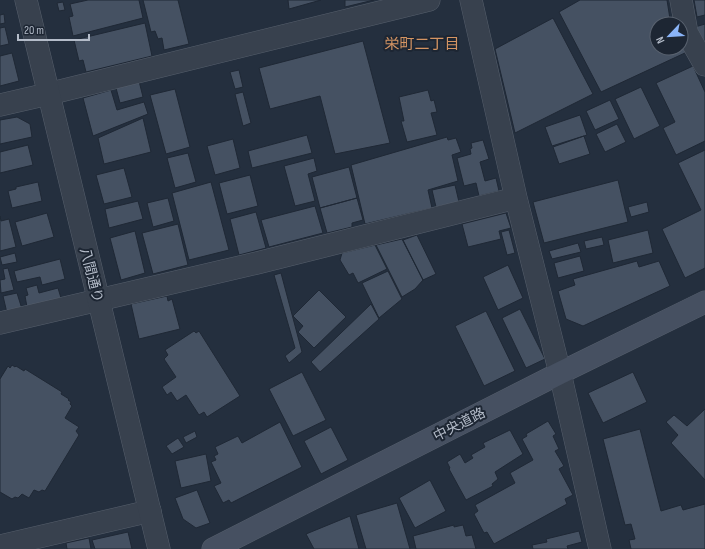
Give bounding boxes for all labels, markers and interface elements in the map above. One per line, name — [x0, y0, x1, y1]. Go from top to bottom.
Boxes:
scale bar — [18, 16, 89, 42]
north arrow — [649, 16, 689, 56]
text: 20 m — [24, 23, 44, 38]
text: N — [653, 34, 668, 45]
district label: 栄町二丁目 — [384, 35, 460, 54]
street label: 八間通り — [76, 246, 107, 304]
street label: 中央道路 — [430, 404, 488, 445]

